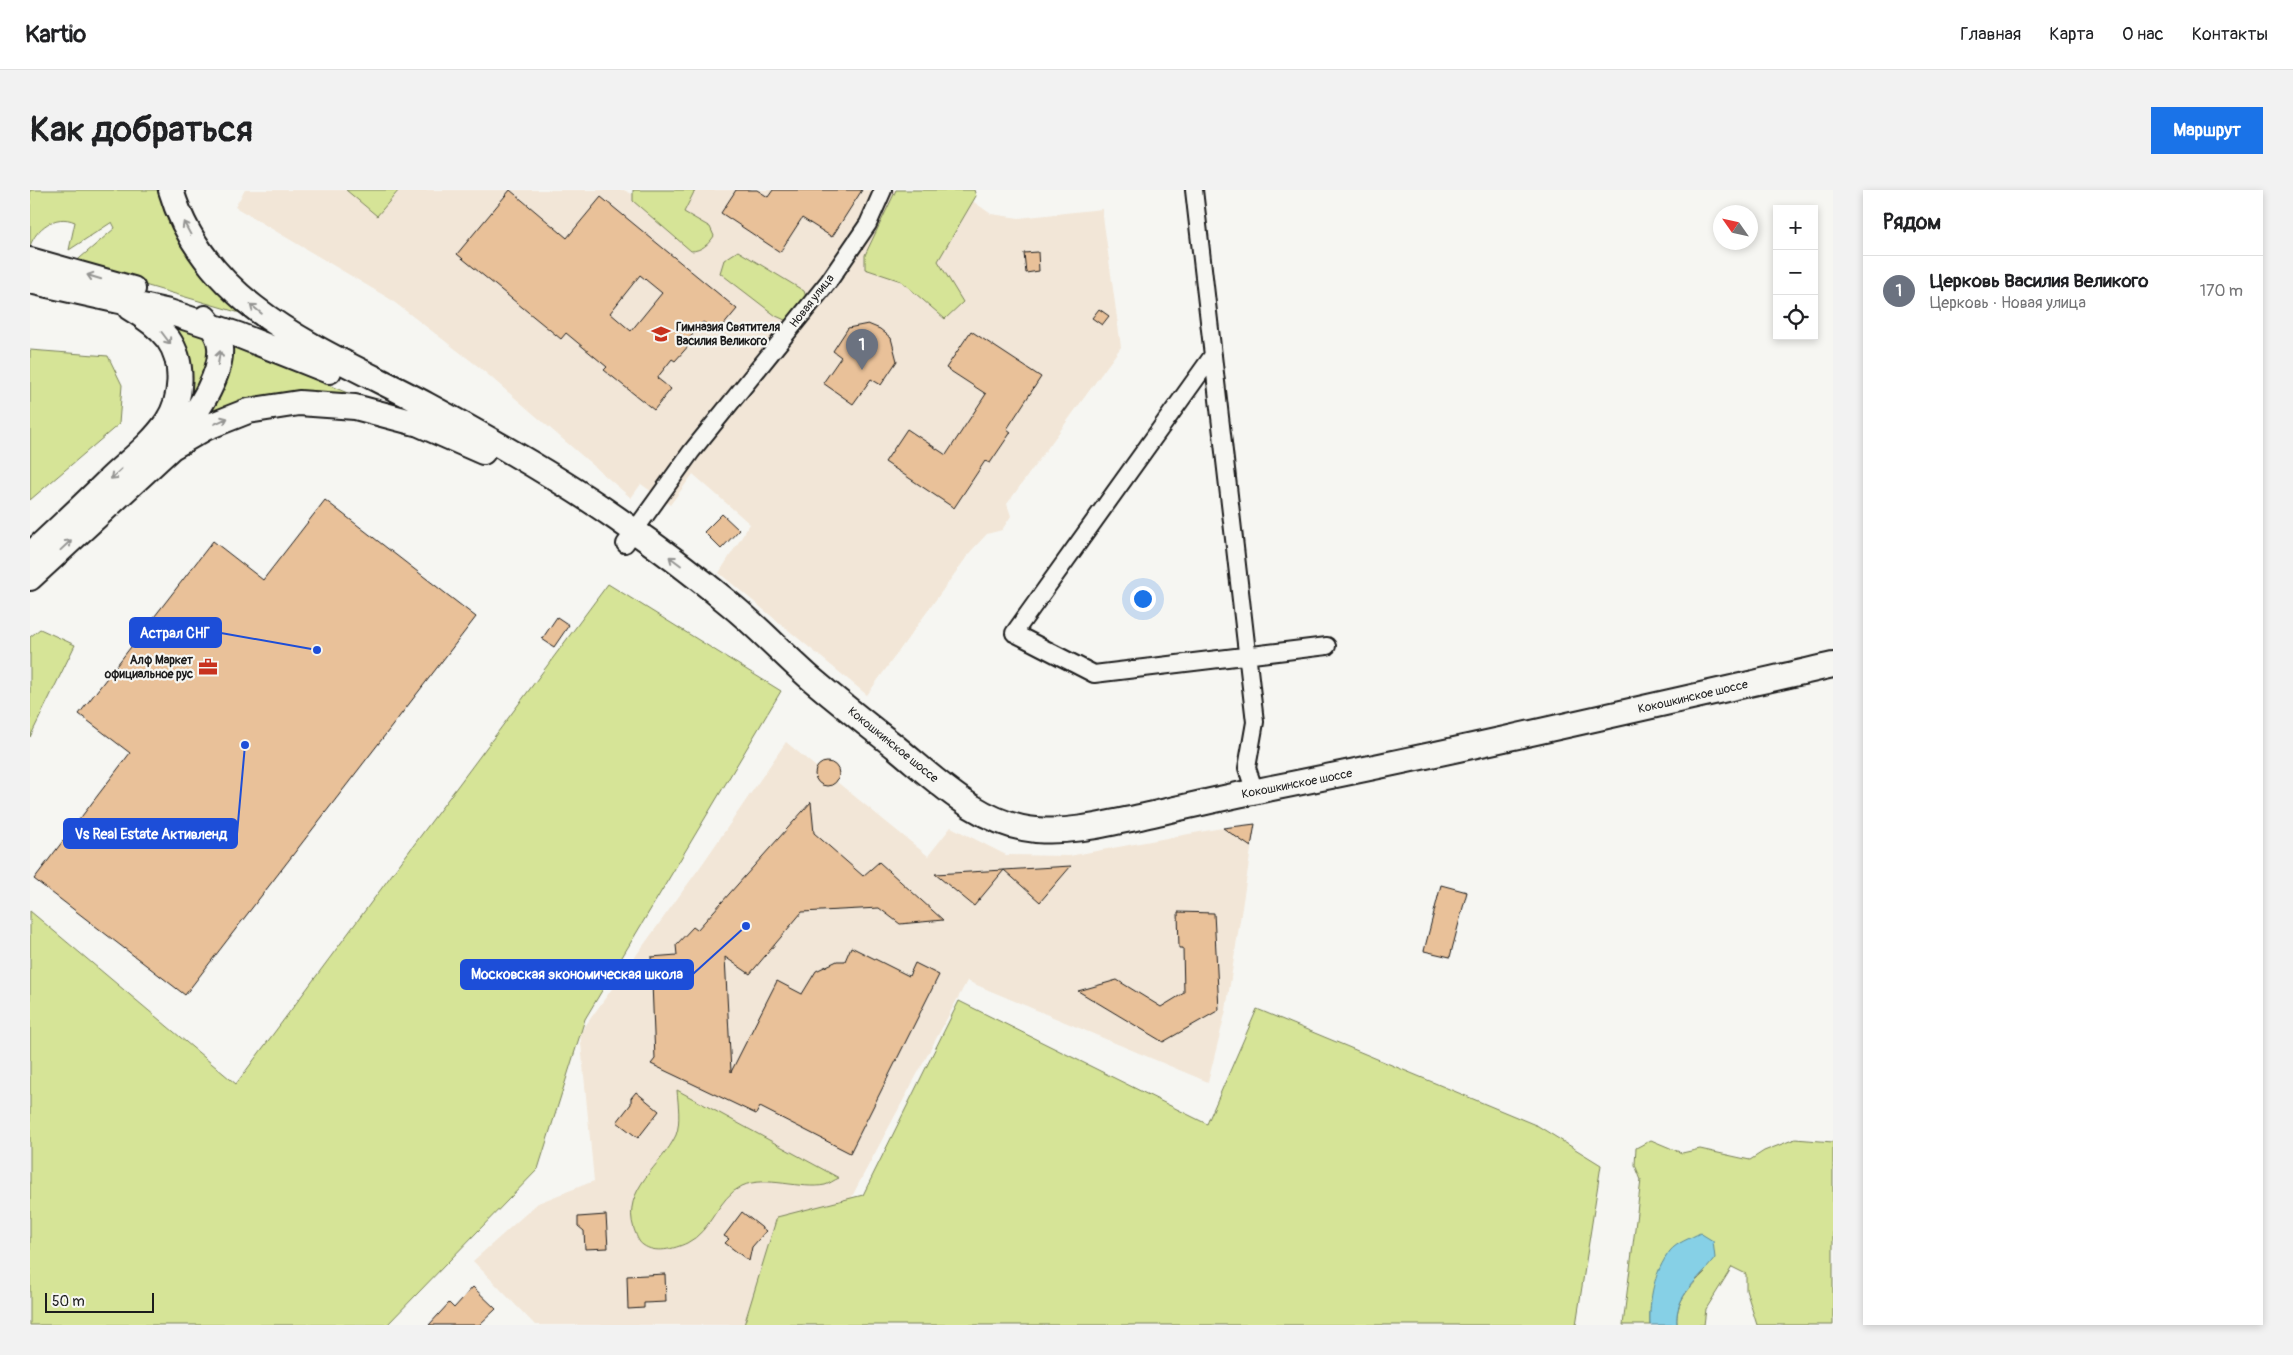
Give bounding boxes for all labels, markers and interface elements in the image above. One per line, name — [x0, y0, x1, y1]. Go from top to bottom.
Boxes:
text: Kartio — [25, 20, 86, 49]
text: Главная — [1960, 23, 2021, 46]
text: Карта — [2049, 23, 2094, 46]
text: О нас — [2122, 23, 2164, 46]
text: Контакты — [2192, 23, 2268, 46]
button: Маршрут — [2151, 107, 2263, 154]
text: Как добраться — [30, 108, 253, 152]
north arrow — [1713, 205, 1758, 250]
map controls — [1773, 205, 1818, 340]
button: + — [1773, 205, 1818, 250]
text: Рядом — [1883, 209, 1941, 236]
one-way arrow — [182, 221, 191, 236]
button: − — [1773, 250, 1818, 295]
text: Церковь Василия Великого — [1930, 269, 2149, 293]
street label: Новая улица — [786, 271, 838, 331]
one-way arrow — [87, 272, 103, 282]
text: 1 — [1896, 281, 1902, 301]
text: 170 m — [2200, 281, 2243, 301]
text: Церковь · Новая улица — [1930, 293, 2086, 313]
button: locate — [1773, 295, 1818, 340]
one-way arrow — [250, 304, 263, 315]
place label: Гимназия Святителя Василия Великого — [676, 320, 780, 349]
school or university icon: Гимназия Святителя Василия Великого — [650, 323, 672, 345]
pin: 1 — [846, 329, 878, 370]
one-way arrow — [161, 331, 171, 345]
one-way arrow — [214, 351, 224, 367]
one-way arrow — [213, 415, 228, 425]
one-way arrow — [110, 468, 123, 480]
one-way arrow — [59, 539, 72, 551]
one-way arrow — [669, 556, 683, 566]
your location — [1130, 586, 1156, 612]
callout: Астрал СНГ — [130, 618, 221, 647]
text: Астрал СНГ — [140, 625, 211, 642]
place label: Алф Маркет официальное рус — [104, 653, 194, 682]
office icon: Алф Маркет официальное рус — [197, 656, 219, 678]
street label: Кокошкинское шоссе — [1637, 677, 1749, 717]
street label: Кокошкинское шоссе — [845, 704, 941, 786]
street label: Кокошкинское шоссе — [1240, 766, 1354, 802]
callout: Vs Real Estate Активленд — [64, 819, 237, 848]
text: Vs Real Estate Активленд — [75, 826, 228, 843]
callout: Московская экономическая школа — [461, 960, 693, 989]
text: Московская экономическая школа — [471, 966, 683, 983]
scale bar — [45, 1290, 154, 1313]
text: 50 m — [52, 1293, 85, 1310]

